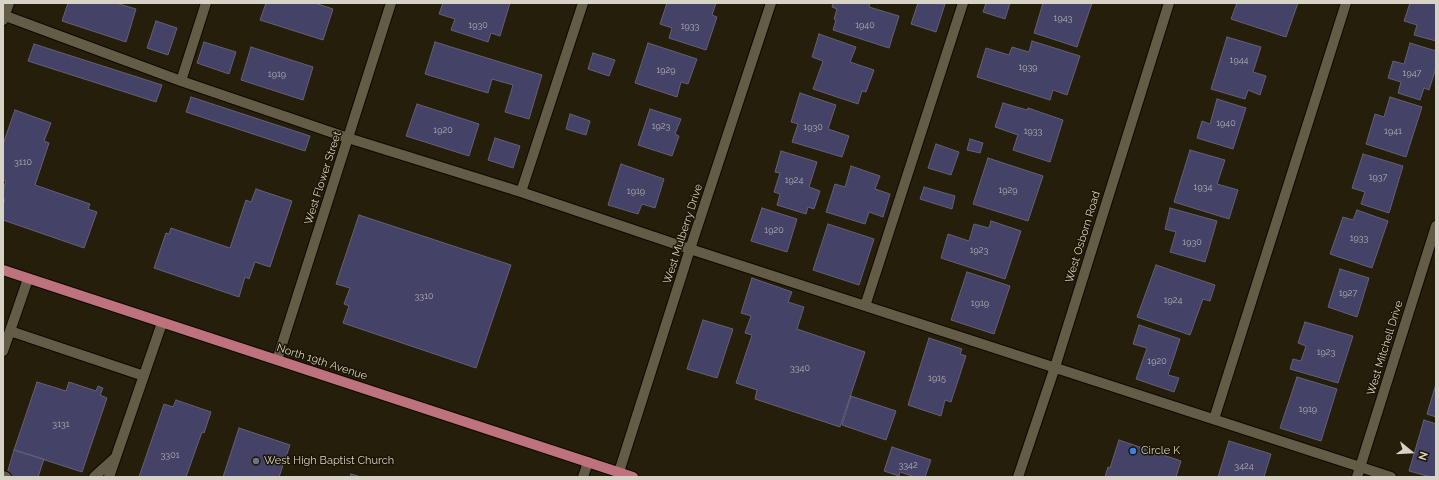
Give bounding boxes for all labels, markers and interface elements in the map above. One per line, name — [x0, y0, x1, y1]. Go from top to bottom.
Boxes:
house number: 1943 — [1054, 13, 1072, 23]
house number: 1930 — [468, 20, 488, 30]
house number: 1940 — [855, 20, 875, 30]
house number: 1933 — [681, 21, 699, 31]
house number: 1944 — [1230, 55, 1248, 65]
house number: 1939 — [1018, 62, 1038, 72]
house number: 1929 — [656, 65, 676, 75]
house number: 1947 — [1403, 68, 1421, 78]
house number: 1919 — [268, 69, 286, 79]
house number: 1940 — [1216, 118, 1236, 128]
house number: 1923 — [652, 121, 670, 131]
house number: 1930 — [803, 122, 823, 132]
house number: 1920 — [433, 125, 453, 135]
house number: 1933 — [1024, 126, 1042, 136]
house number: 1941 — [1384, 126, 1402, 136]
street label: West Flower Street — [302, 130, 344, 226]
house number: 3110 — [14, 157, 32, 167]
house number: 1937 — [1369, 172, 1387, 182]
house number: 1924 — [785, 175, 803, 185]
street label: West Mulberry Drive — [661, 182, 705, 286]
house number: 1934 — [1194, 182, 1212, 192]
house number: 1929 — [998, 185, 1018, 195]
house number: 1919 — [627, 186, 645, 196]
street label: West Osborn Road — [1063, 189, 1103, 285]
house number: 1920 — [764, 225, 784, 235]
house number: 1933 — [1350, 233, 1368, 243]
house number: 1930 — [1182, 237, 1202, 247]
house number: 1923 — [970, 245, 988, 255]
house number: 1927 — [1339, 288, 1357, 298]
house number: 3310 — [415, 291, 433, 301]
house number: 1924 — [1164, 295, 1182, 305]
house number: 1919 — [971, 298, 989, 308]
street label: West Mitchell Drive — [1364, 299, 1406, 397]
street label: North 19th Avenue — [275, 341, 369, 383]
house number: 1923 — [1317, 347, 1335, 357]
house number: 1920 — [1147, 356, 1167, 366]
house number: 3340 — [790, 363, 810, 373]
house number: 1915 — [928, 373, 946, 383]
house number: 1919 — [1299, 404, 1317, 414]
house number: 3131 — [52, 419, 70, 429]
north arrow — [1391, 432, 1431, 472]
place label: Circle K — [1141, 444, 1180, 458]
marker: Circle K — [1128, 446, 1138, 456]
house number: 3301 — [161, 450, 179, 460]
text: N — [1415, 450, 1430, 462]
place label: West High Baptist Church — [264, 454, 394, 468]
marker: West High Baptist Church — [251, 456, 261, 466]
house number: 3342 — [898, 460, 918, 470]
house number: 3424 — [1234, 461, 1254, 471]

